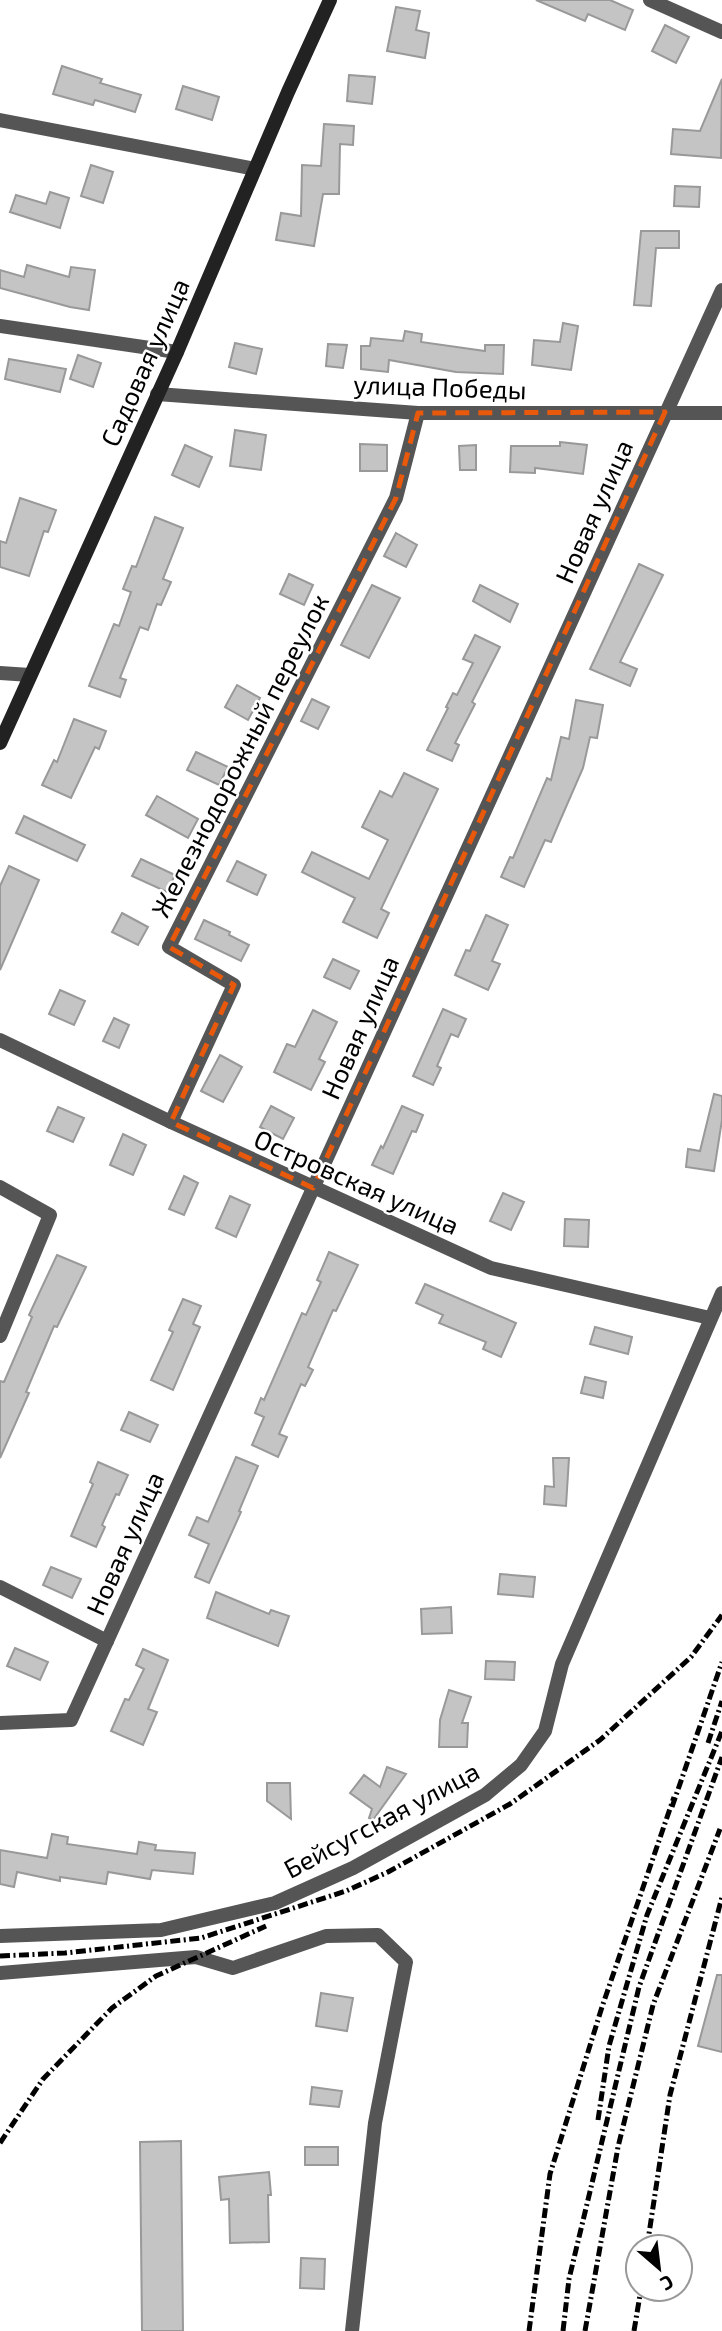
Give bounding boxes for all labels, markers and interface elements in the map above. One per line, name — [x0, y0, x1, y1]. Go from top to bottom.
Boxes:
street label: Садовая улица — [93, 273, 196, 451]
street label: улица Победы — [353, 367, 527, 406]
street label: Новая улица — [548, 435, 639, 588]
street label: Железнодорожный переулок — [144, 588, 335, 922]
street label: Новая улица — [314, 951, 405, 1104]
street label: Островская улица — [249, 1122, 464, 1241]
street label: Новая улица — [79, 1467, 170, 1620]
street label: Бейсугская улица — [278, 1754, 485, 1884]
north arrow — [624, 2233, 694, 2303]
text: С — [657, 2271, 678, 2296]

